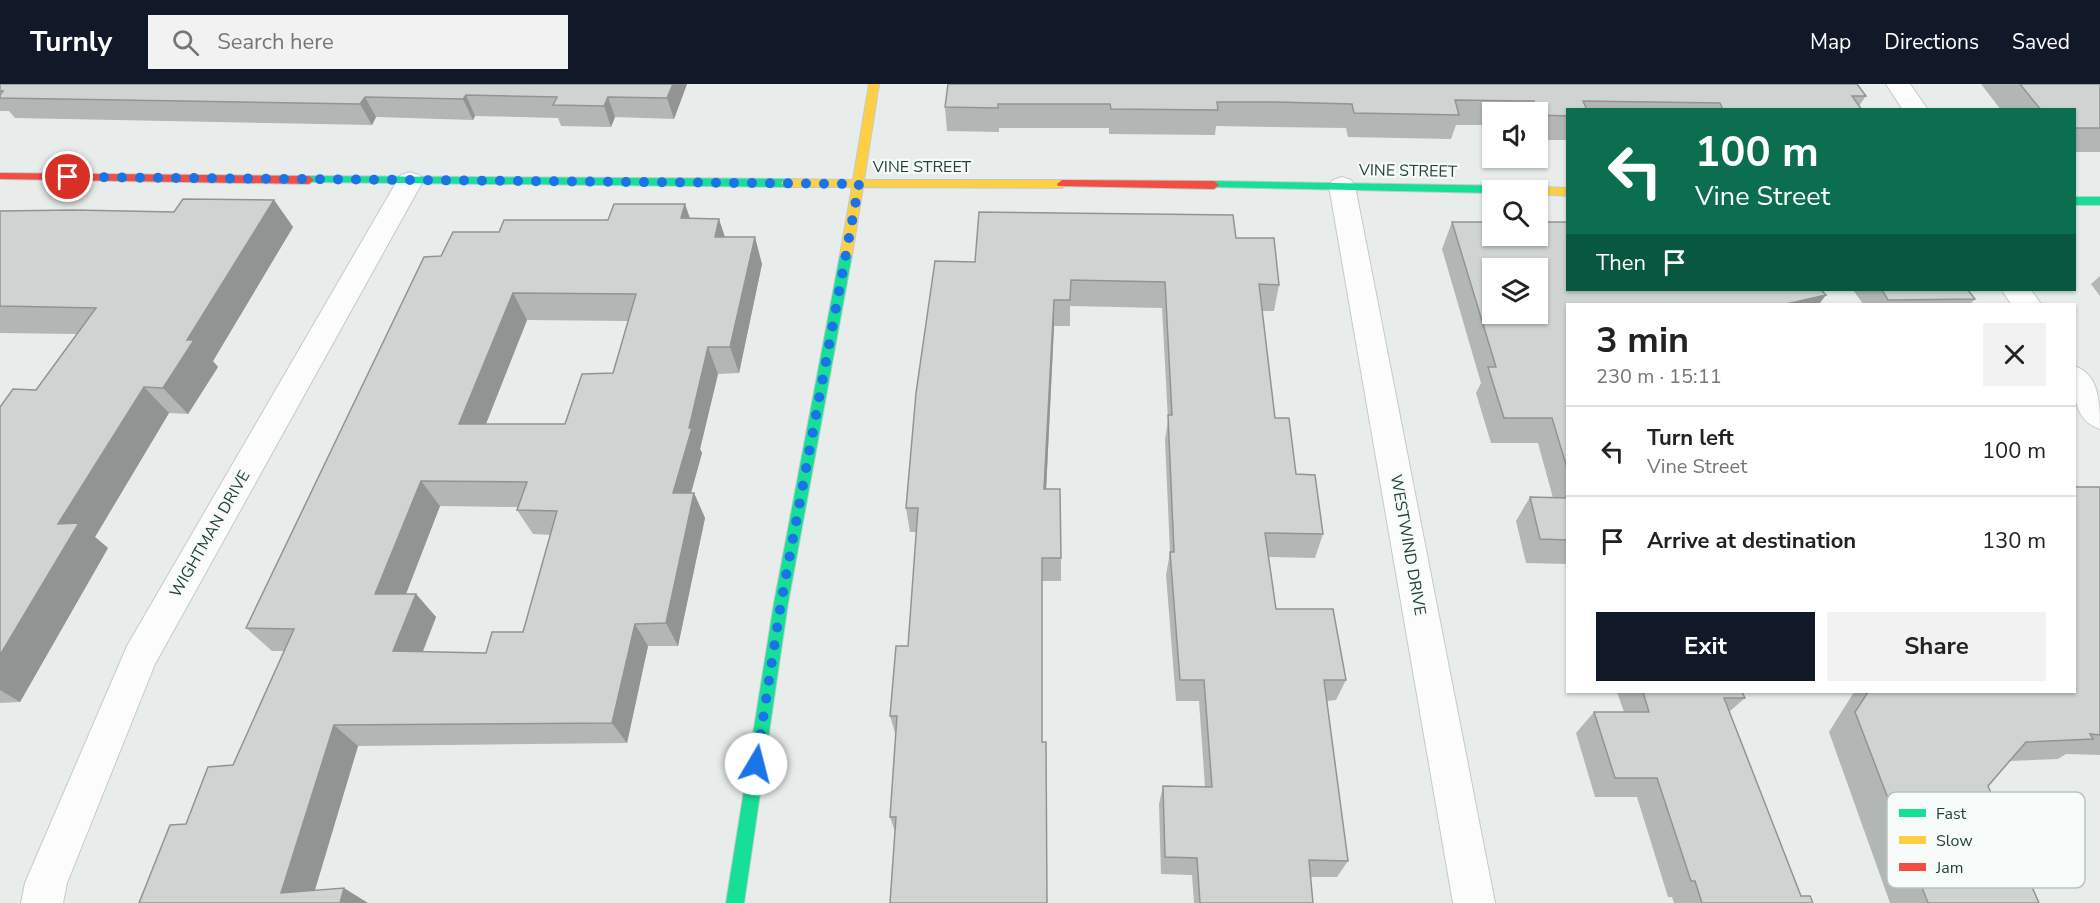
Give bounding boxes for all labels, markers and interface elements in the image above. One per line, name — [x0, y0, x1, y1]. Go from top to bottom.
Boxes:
search box — [148, 15, 568, 69]
text: Turnly — [30, 23, 112, 61]
icon: search — [169, 26, 202, 59]
text: Search here — [217, 27, 334, 57]
text: Map — [1810, 28, 1851, 56]
text: Directions — [1884, 28, 1979, 56]
text: Saved — [2012, 28, 2070, 56]
map controls — [1482, 102, 1548, 324]
button: sound — [1482, 102, 1548, 168]
text: 100 m — [1695, 124, 1819, 181]
icon: left — [1596, 132, 1674, 210]
pin — [42, 151, 93, 202]
street label: VINE STREET — [872, 156, 972, 178]
street label: VINE STREET — [1358, 159, 1458, 183]
icon: arrive — [51, 160, 84, 193]
text: Vine Street — [1695, 178, 1830, 215]
button: search — [1482, 180, 1548, 246]
icon: arrive — [1658, 246, 1691, 279]
text: Then — [1596, 248, 1646, 278]
button: layers — [1482, 258, 1548, 324]
text: 3 min — [1596, 316, 1689, 365]
button: close — [1983, 323, 2046, 386]
text: 230 m · 15:11 — [1596, 363, 1722, 390]
text: Turn left — [1647, 423, 1734, 453]
icon: left — [1596, 435, 1629, 468]
text: 100 m — [1982, 436, 2046, 466]
text: Vine Street — [1647, 453, 1747, 480]
street label: WIGHTMAN DRIVE — [165, 466, 255, 602]
street label: WESTWIND DRIVE — [1385, 473, 1431, 617]
icon: arrive — [1596, 525, 1629, 558]
text: Arrive at destination — [1647, 526, 1856, 556]
text: 130 m — [1982, 526, 2046, 556]
button: Exit — [1596, 612, 1815, 681]
button: Share — [1827, 612, 2046, 681]
position arrow — [724, 732, 788, 796]
legend — [1887, 792, 2085, 888]
text: Fast — [1936, 803, 1967, 825]
text: Slow — [1936, 830, 1973, 852]
text: Jam — [1935, 857, 1963, 879]

